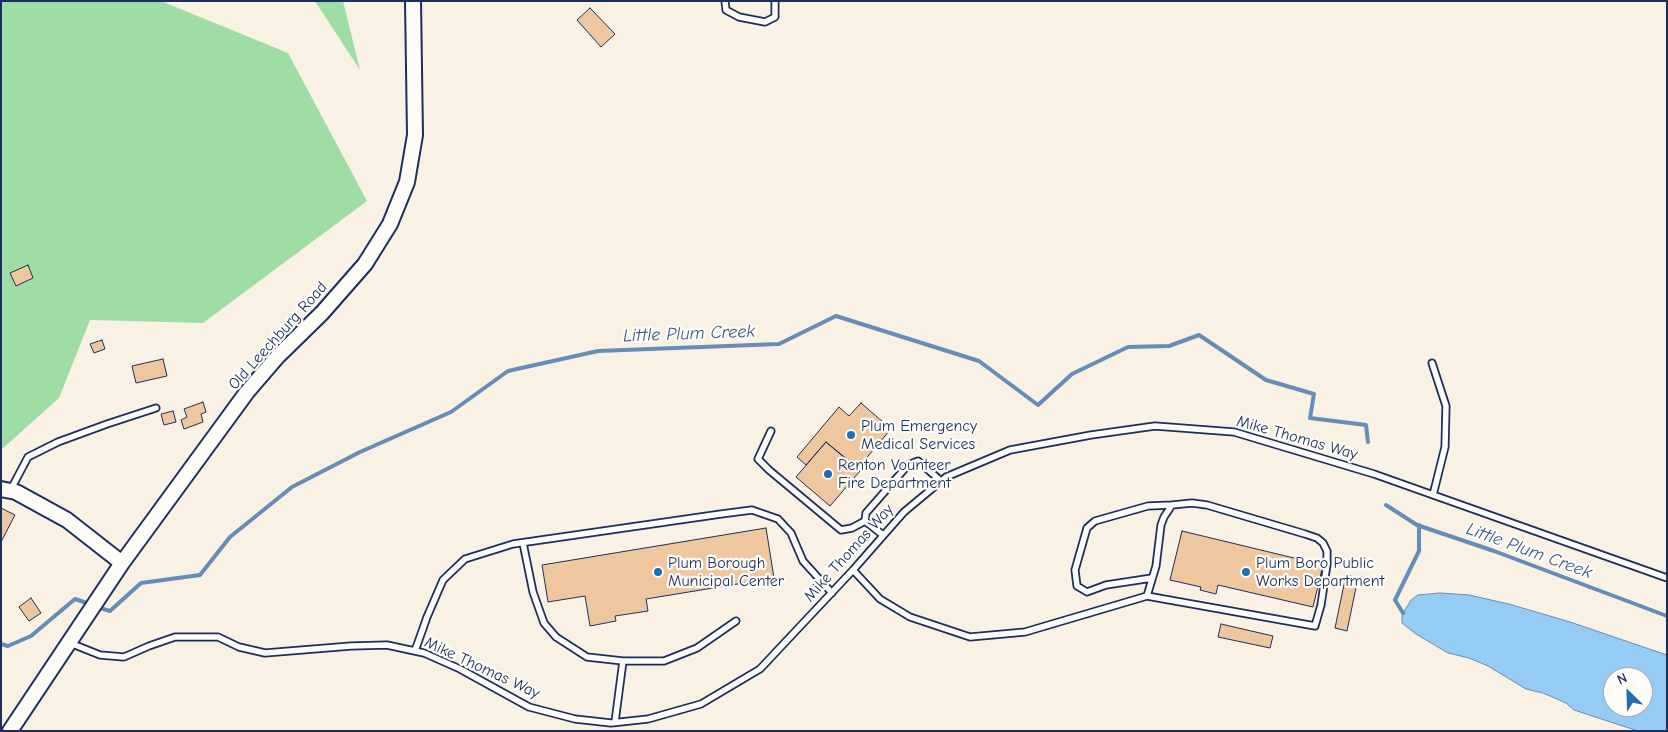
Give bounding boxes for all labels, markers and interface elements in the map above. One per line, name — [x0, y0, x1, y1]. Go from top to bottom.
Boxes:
street label: Old Leechburg Road — [224, 278, 332, 394]
water label: Little Plum Creek — [623, 321, 755, 347]
street label: Mike Thomas Way — [1234, 412, 1360, 464]
place label: Plum Emergency Medical Services — [861, 416, 977, 454]
marker: Plum Emergency Medical Services — [845, 429, 857, 441]
place label: Renton Vounteer Fire Department — [838, 455, 951, 493]
marker: Renton Vounteer Fire Department — [822, 468, 834, 480]
street label: Mike Thomas Way — [800, 500, 898, 606]
water label: Little Plum Creek — [1463, 518, 1595, 584]
place label: Plum Borough Municipal Center — [668, 553, 784, 591]
place label: Plum Boro Public Works Department — [1256, 553, 1384, 591]
marker: Plum Borough Municipal Center — [652, 566, 664, 578]
marker: Plum Boro Public Works Department — [1240, 566, 1252, 578]
street label: Mike Thomas Way — [421, 633, 543, 703]
north arrow — [1603, 667, 1653, 717]
text: N — [1614, 669, 1630, 688]

